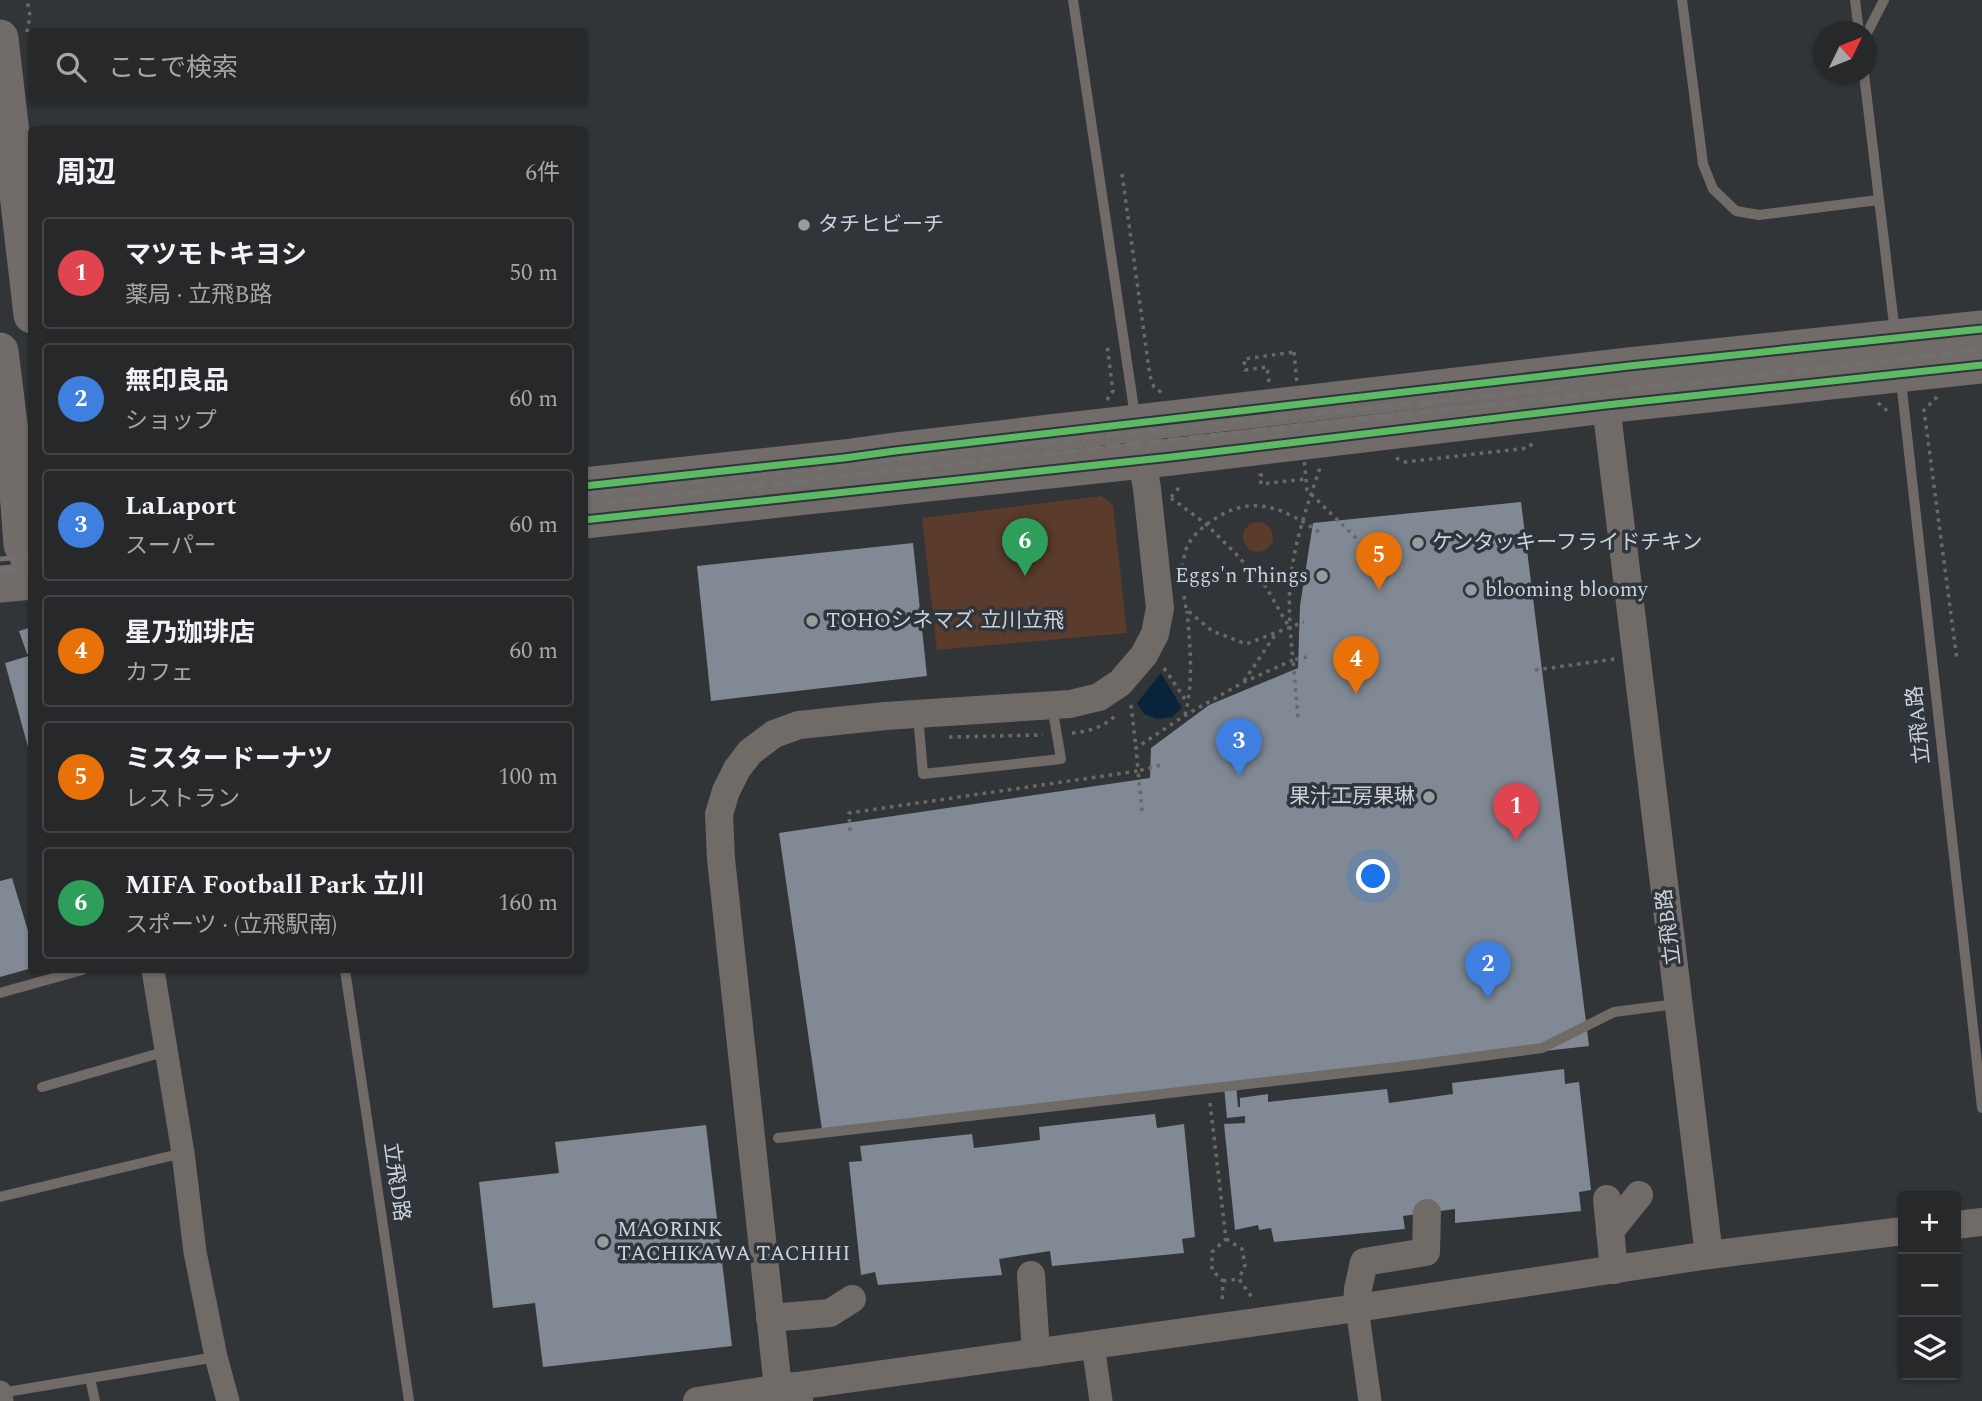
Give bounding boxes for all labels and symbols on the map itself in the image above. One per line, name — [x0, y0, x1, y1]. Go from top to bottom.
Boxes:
north arrow — [1814, 21, 1877, 84]
place label: タチヒビーチ — [818, 209, 944, 241]
marker: タチヒビーチ — [796, 217, 812, 233]
pin: 6 — [1002, 518, 1048, 576]
place label: ケンタッキーフライドチキン — [1432, 527, 1702, 559]
pin: 5 — [1356, 532, 1402, 590]
marker: ケンタッキーフライドチキン — [1410, 535, 1426, 551]
place label: Eggs'n Things — [1175, 560, 1308, 592]
marker: Eggs'n Things — [1314, 568, 1330, 584]
place label: blooming bloomy — [1485, 574, 1649, 606]
marker: blooming bloomy — [1463, 582, 1479, 598]
place label: TOHOシネマズ 立川立飛 — [826, 605, 1064, 637]
marker: TOHOシネマズ 立川立飛 — [804, 613, 820, 629]
pin: 4 — [1333, 636, 1379, 694]
street label: 立飛A路 — [1899, 684, 1939, 766]
pin: 3 — [1216, 718, 1262, 776]
place label: 果汁工房果琳 — [1289, 781, 1415, 813]
pin: 1 — [1493, 783, 1539, 841]
marker: 果汁工房果琳 — [1421, 789, 1437, 805]
your location — [1356, 859, 1390, 893]
street label: 立飛B路 — [1648, 887, 1690, 967]
pin: 2 — [1465, 941, 1511, 999]
street label: 立飛D路 — [375, 1141, 417, 1223]
place label: MAORINK TACHIKAWA TACHIHI — [617, 1214, 851, 1270]
marker: MAORINK TACHIKAWA TACHIHI — [595, 1234, 611, 1250]

